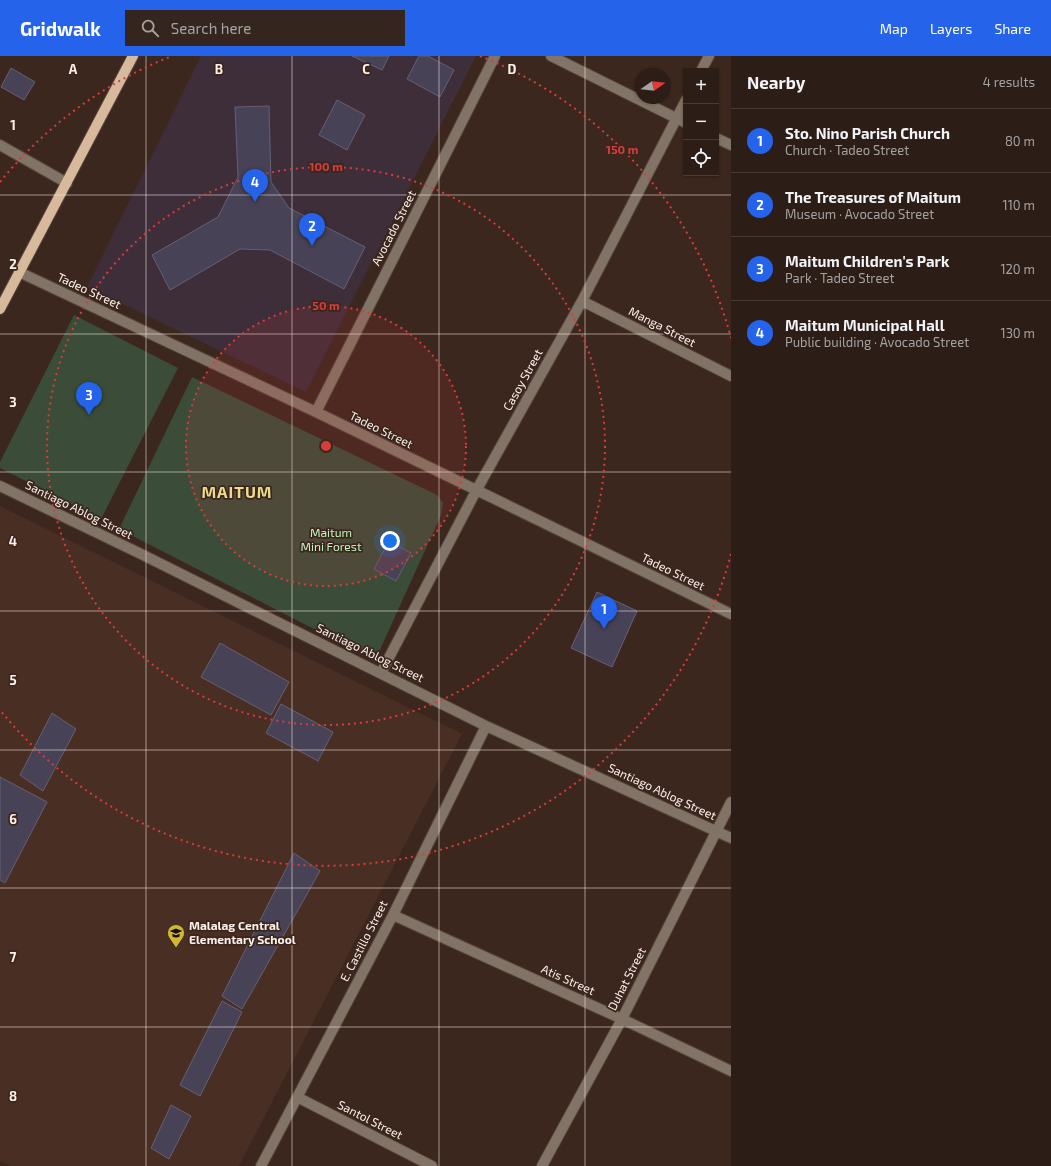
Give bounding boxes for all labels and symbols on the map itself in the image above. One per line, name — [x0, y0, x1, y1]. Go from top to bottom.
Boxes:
text: A — [69, 61, 78, 77]
text: B — [215, 61, 223, 77]
text: C — [362, 61, 370, 77]
text: D — [508, 61, 517, 77]
north arrow — [635, 68, 671, 104]
text: 1 — [10, 117, 16, 133]
text: 150 m — [606, 142, 638, 156]
text: 100 m — [309, 159, 343, 173]
pin: 4 — [242, 169, 268, 202]
street label: Avocado Street — [368, 187, 418, 267]
pin: 2 — [299, 213, 325, 246]
text: 2 — [9, 256, 17, 272]
street label: Tadeo Street — [55, 269, 124, 311]
text: 50 m — [312, 298, 340, 312]
street label: Manga Street — [627, 303, 699, 349]
street label: Casoy Street — [499, 346, 545, 413]
pin: 3 — [76, 382, 102, 415]
text: 3 — [9, 394, 17, 410]
street label: Tadeo Street — [348, 408, 416, 451]
centre of rings — [319, 439, 333, 453]
street label: Santiago Ablog Street — [23, 477, 136, 541]
district label: MAITUM — [201, 482, 273, 501]
park label: Maitum Mini Forest — [301, 525, 362, 553]
your location — [380, 531, 400, 551]
text: 4 — [9, 533, 17, 549]
street label: Tadeo Street — [640, 550, 708, 593]
pin: 1 — [591, 596, 617, 629]
street label: Santiago Ablog Street — [314, 620, 427, 684]
text: 5 — [9, 672, 17, 688]
street label: Santiago Ablog Street — [606, 760, 719, 822]
text: 6 — [9, 811, 17, 827]
street label: E. Castillo Street — [337, 897, 390, 983]
place label: Malalag Central Elementary School — [189, 918, 296, 947]
school or university icon: Malalag Central Elementary School — [166, 923, 186, 948]
street label: Duhat Street — [604, 944, 648, 1012]
text: 7 — [10, 949, 17, 965]
street label: Atis Street — [540, 961, 598, 997]
text: 8 — [9, 1088, 17, 1104]
street label: Santol Street — [336, 1097, 406, 1142]

